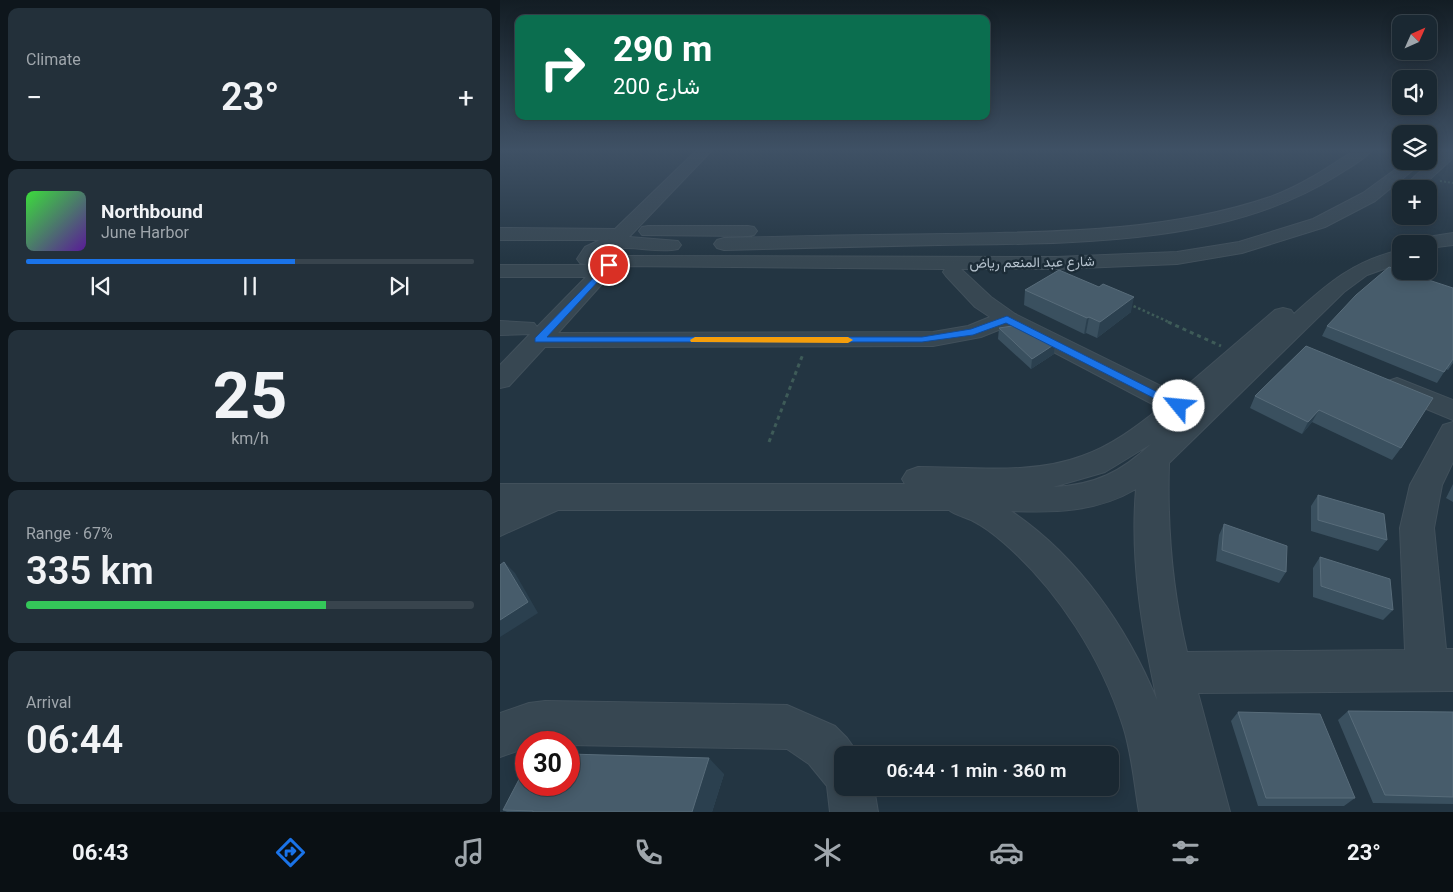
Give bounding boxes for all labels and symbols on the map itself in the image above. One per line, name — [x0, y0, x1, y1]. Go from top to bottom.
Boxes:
north arrow — [1392, 15, 1438, 60]
pin — [588, 244, 630, 286]
street label: شارع عبد المنعم رياض — [969, 253, 1095, 274]
position arrow — [1152, 379, 1204, 431]
speed limit sign: 30 — [515, 731, 580, 796]

